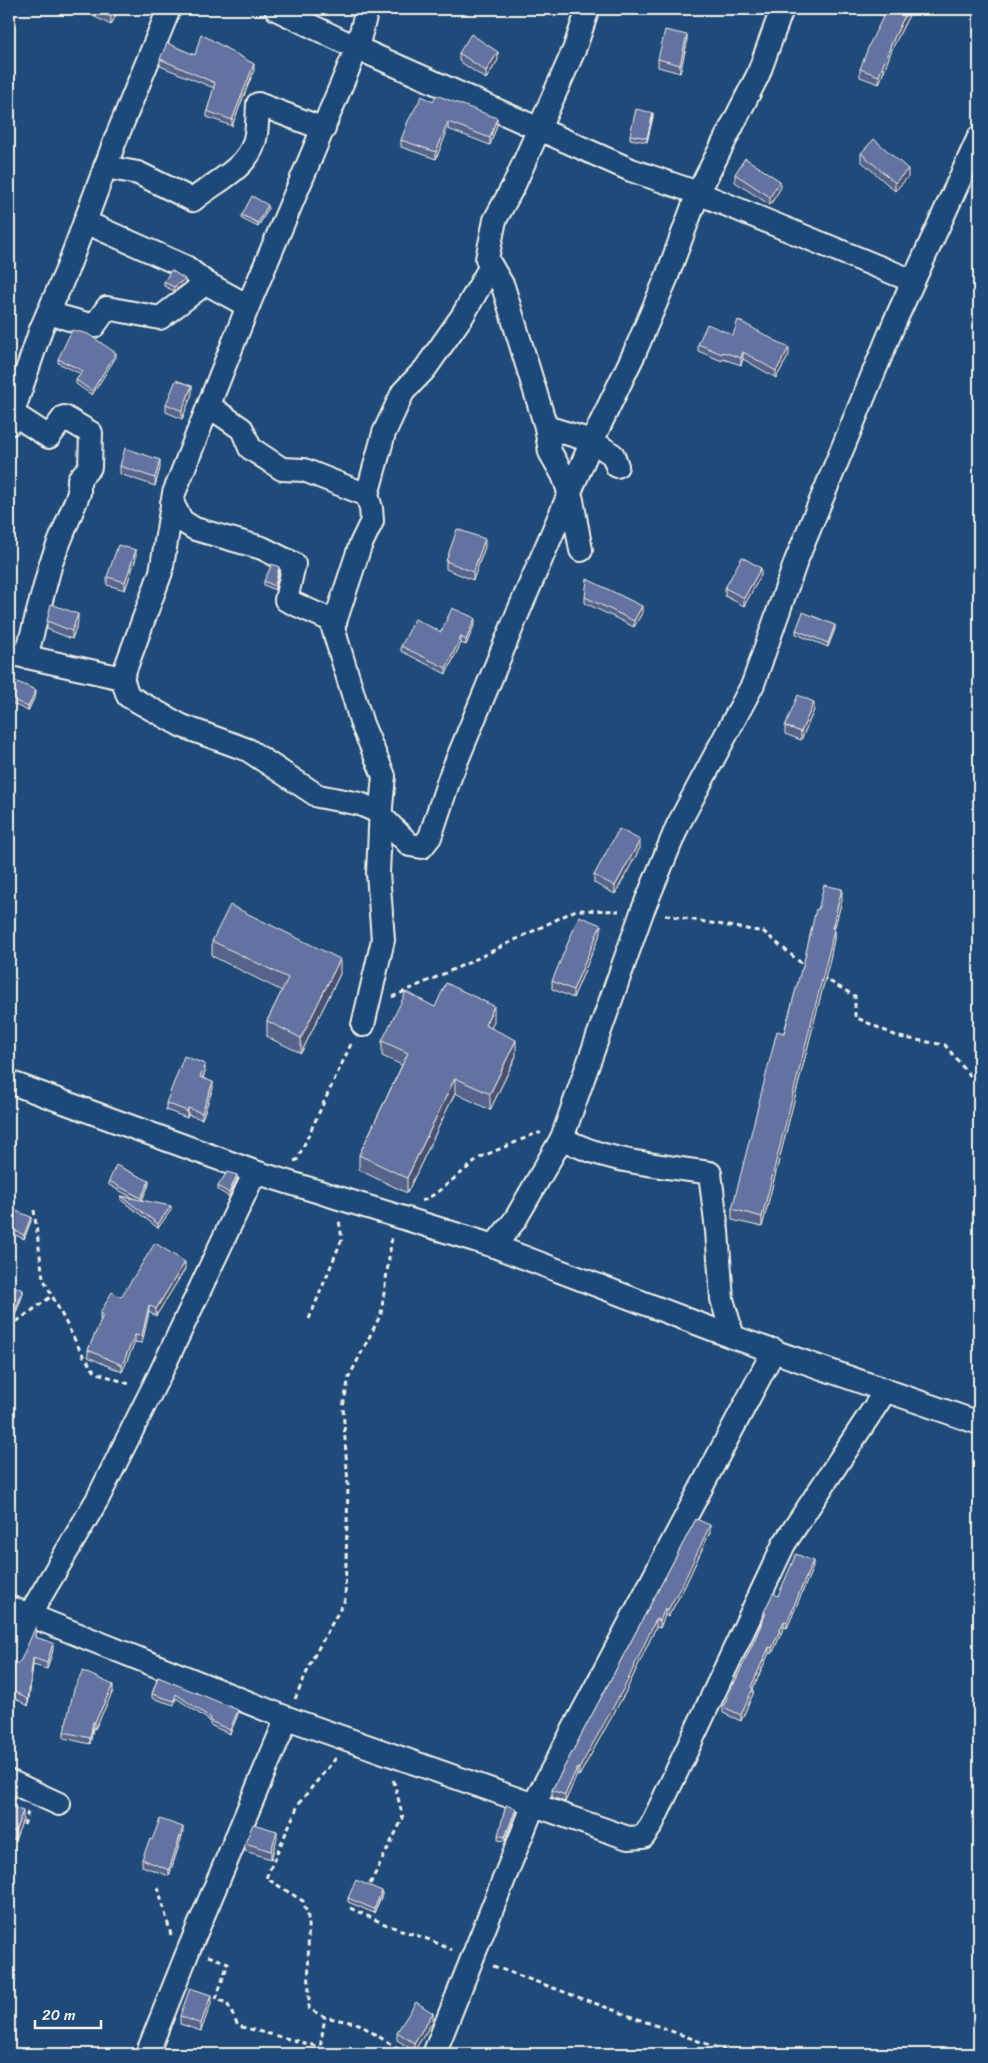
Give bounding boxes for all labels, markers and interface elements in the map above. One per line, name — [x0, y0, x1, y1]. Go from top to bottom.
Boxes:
scale bar — [35, 1998, 101, 2030]
text: 20 m — [42, 2002, 76, 2028]

